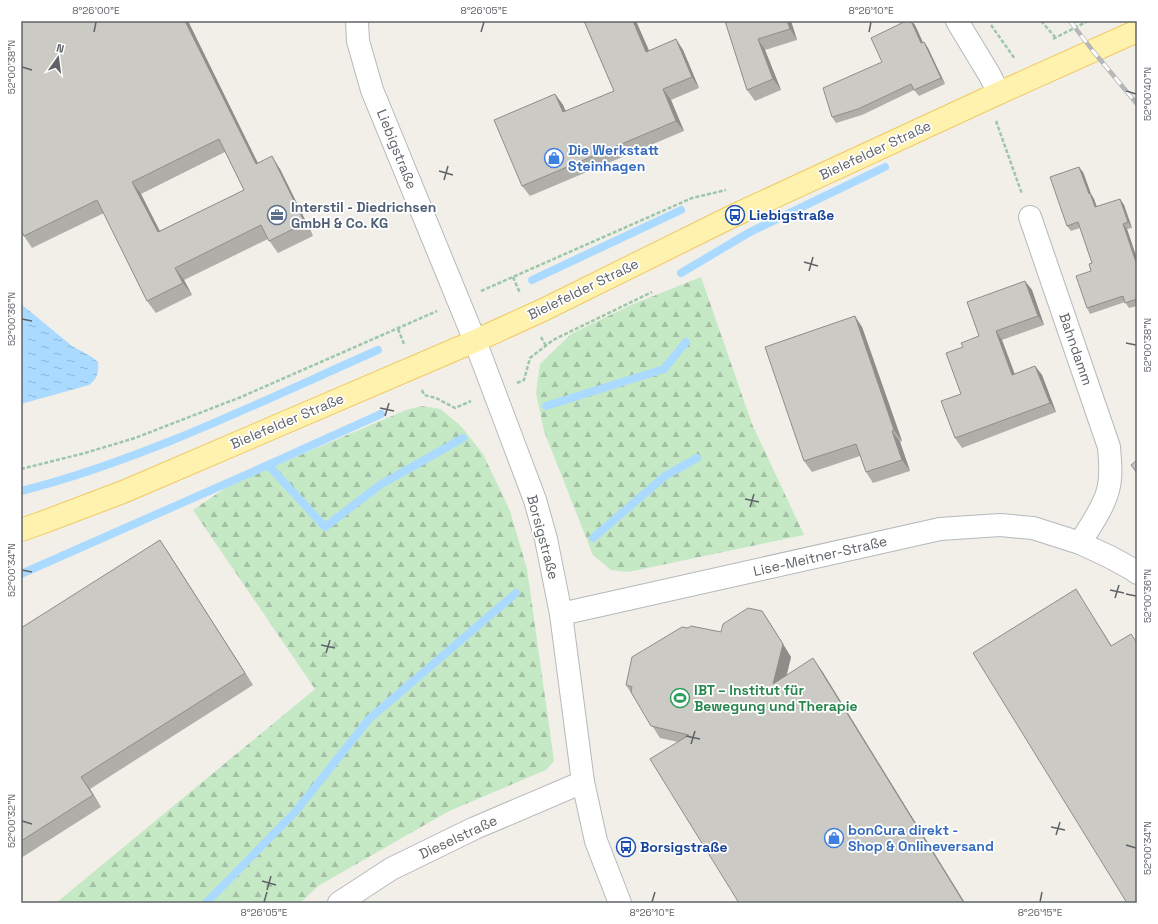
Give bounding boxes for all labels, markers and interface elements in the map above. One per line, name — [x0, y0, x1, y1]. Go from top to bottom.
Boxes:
text: 8°26'00"E — [72, 4, 120, 17]
text: 8°26'05"E — [461, 4, 508, 17]
text: 8°26'10"E — [848, 4, 894, 17]
north arrow — [38, 38, 78, 78]
text: 52°00'38"N — [5, 40, 18, 94]
text: N — [55, 41, 66, 56]
text: 52°00'40"N — [1141, 67, 1154, 121]
street label: Liebigstraße — [373, 106, 421, 192]
street label: Bielefelder Straße — [816, 116, 934, 184]
place label: Die Werkstatt Steinhagen — [568, 141, 659, 175]
shop icon: Die Werkstatt Steinhagen — [543, 147, 565, 169]
place label: Interstil - Diedrichsen GmbH & Co. KG — [291, 198, 436, 232]
office icon: Interstil - Diedrichsen GmbH & Co. KG — [266, 204, 288, 226]
bus stop icon: Liebigstraße — [724, 204, 746, 226]
place label: Liebigstraße — [749, 206, 834, 224]
street label: Bielefelder Straße — [525, 254, 641, 324]
text: 52°00'36"N — [5, 292, 18, 346]
street label: Bahndamm — [1055, 310, 1097, 388]
text: 52°00'38"N — [1141, 318, 1154, 372]
street label: Bielefelder Straße — [228, 389, 346, 453]
street label: Borsigstraße — [523, 493, 563, 581]
street label: Lise-Meitner-Straße — [751, 532, 889, 580]
text: 52°00'34"N — [5, 543, 18, 597]
text: 52°00'36"N — [1141, 569, 1154, 623]
place label: IBT – Institut für Bewegung und Therapie — [694, 681, 858, 715]
sports icon: IBT – Institut für Bewegung und Therapie — [669, 687, 691, 709]
text: 52°00'32"N — [5, 794, 18, 848]
street label: Dieselstraße — [416, 811, 500, 863]
place label: bonCura direkt - Shop & Onlineversand — [848, 821, 994, 855]
text: 52°00'34"N — [1141, 821, 1154, 875]
shop icon: bonCura direkt - Shop & Onlineversand — [823, 827, 845, 849]
bus stop icon: Borsigstraße — [615, 836, 637, 858]
place label: Borsigstraße — [640, 838, 727, 856]
text: 8°26'05"E — [241, 906, 288, 919]
text: 8°26'10"E — [629, 906, 675, 919]
text: 8°26'15"E — [1018, 906, 1063, 919]

